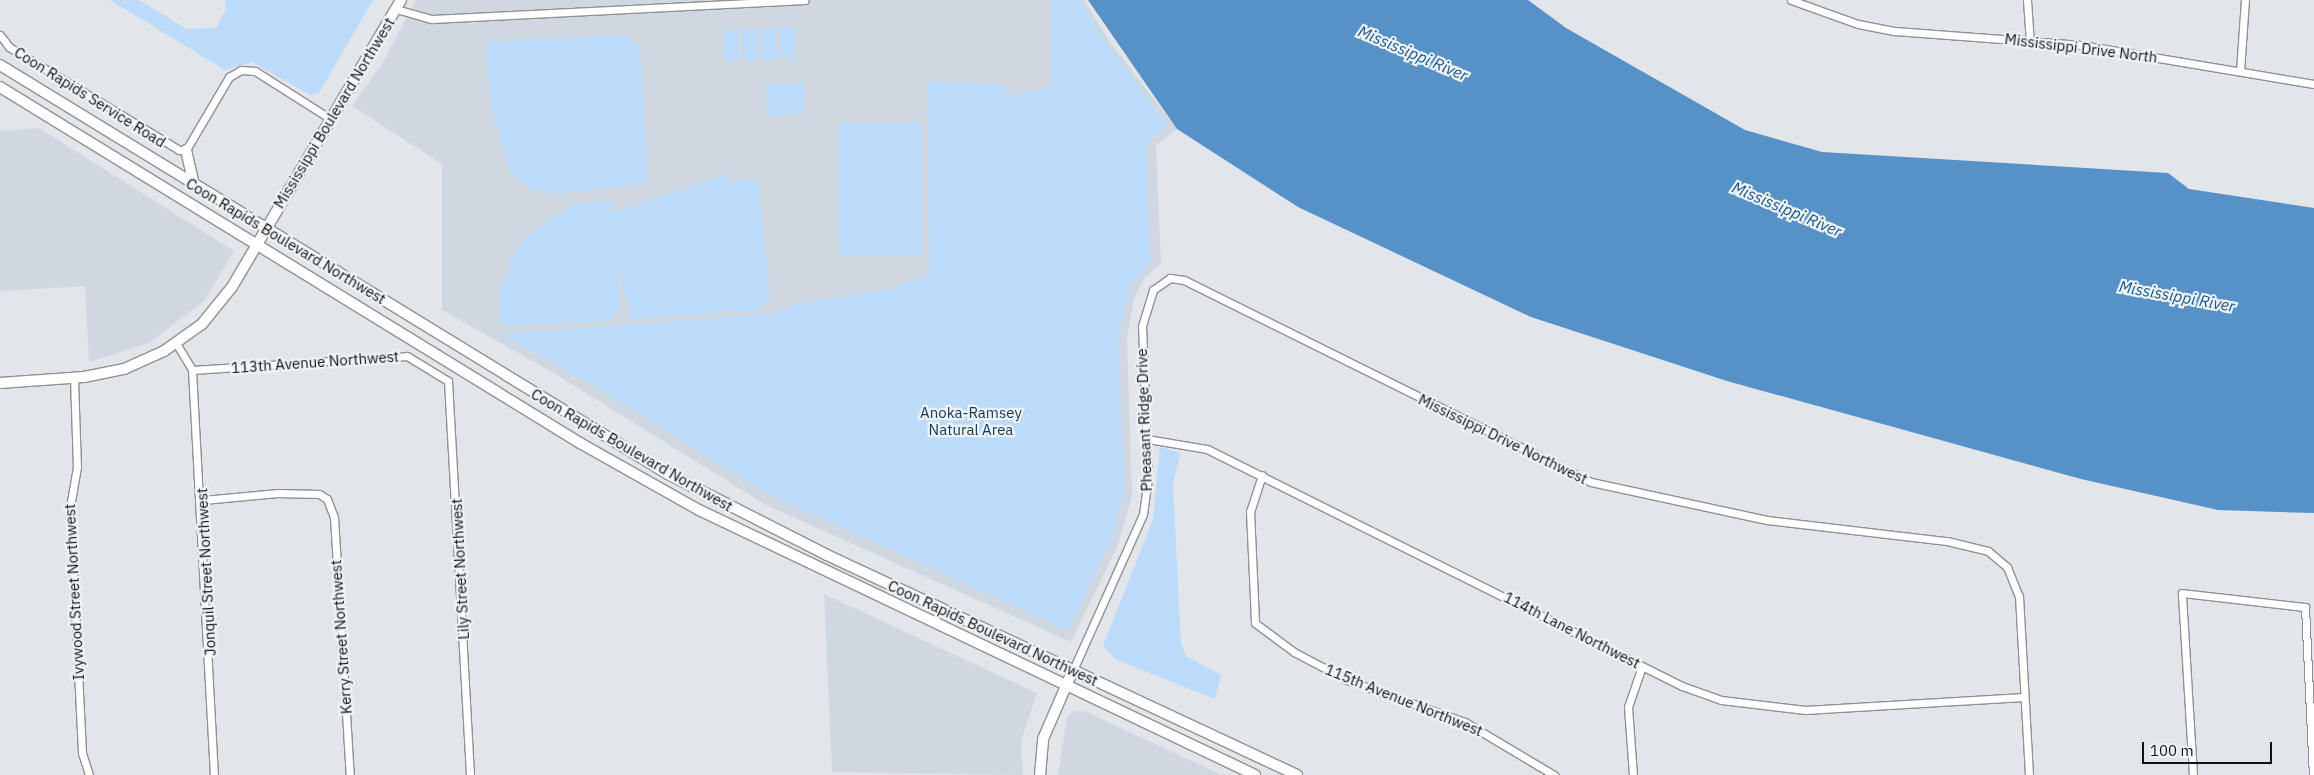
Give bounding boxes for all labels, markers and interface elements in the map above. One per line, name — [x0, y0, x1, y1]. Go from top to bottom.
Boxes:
street label: Mississippi Boulevard Northwest — [270, 14, 398, 212]
water label: Mississippi River — [1355, 21, 1471, 85]
street label: Mississippi Drive North — [2004, 30, 2158, 66]
street label: Coon Rapids Service Road — [11, 43, 169, 151]
street label: Coon Rapids Boulevard Northwest — [183, 174, 389, 308]
water label: Mississippi River — [1729, 177, 1845, 241]
water label: Mississippi River — [2118, 276, 2236, 316]
street label: 113th Avenue Northwest — [230, 347, 400, 377]
street label: Pheasant Ridge Drive — [1133, 348, 1155, 492]
street label: Coon Rapids Boulevard Northwest — [528, 385, 736, 515]
street label: Mississippi Drive Northwest — [1415, 390, 1591, 488]
park label: Anoka-Ramsey Natural Area — [920, 403, 1022, 438]
street label: Jonquil Street Northwest — [193, 488, 219, 656]
street label: Lily Street Northwest — [447, 498, 473, 640]
street label: Ivywood Street Northwest — [60, 503, 88, 681]
street label: Kerry Street Northwest — [327, 559, 355, 715]
street label: Coon Rapids Boulevard Northwest — [885, 576, 1101, 690]
street label: 114th Lane Northwest — [1501, 588, 1643, 672]
street label: 115th Avenue Northwest — [1323, 660, 1485, 740]
scale bar — [2144, 732, 2274, 764]
text: 100 m — [2150, 741, 2194, 760]

